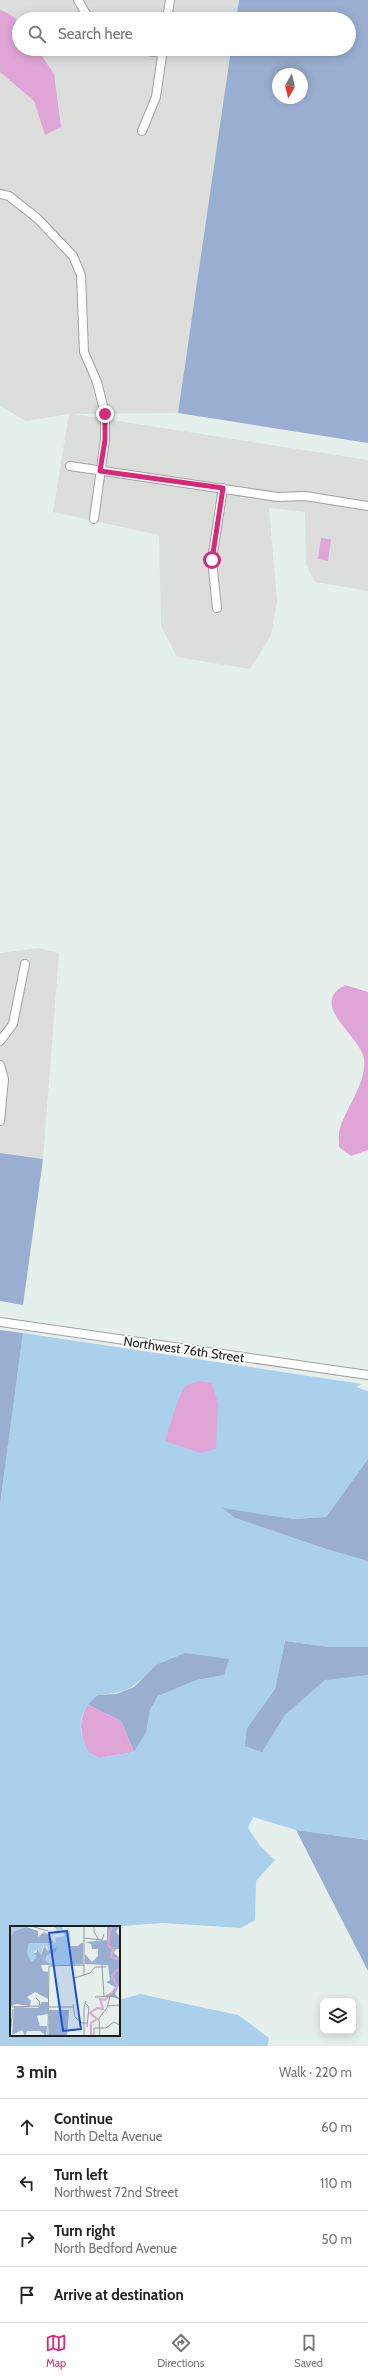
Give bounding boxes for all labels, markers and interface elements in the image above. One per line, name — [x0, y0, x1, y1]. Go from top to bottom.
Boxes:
search box — [12, 12, 356, 56]
icon: search — [26, 23, 48, 45]
text: Search here — [58, 25, 133, 43]
north arrow — [272, 68, 308, 104]
route end — [96, 405, 114, 423]
route start — [203, 551, 221, 569]
street label: Northwest 76th Street — [123, 1333, 246, 1365]
inset map — [10, 1926, 120, 2036]
map controls — [320, 1998, 356, 2034]
button: layers — [320, 1998, 356, 2034]
text: 3 min — [16, 2062, 57, 2082]
text: Walk · 220 m — [279, 2064, 352, 2080]
text: Continue — [54, 2110, 113, 2128]
icon: ahead — [16, 2116, 38, 2138]
text: 60 m — [321, 2119, 352, 2135]
text: North Delta Avenue — [54, 2128, 162, 2144]
text: Turn left — [54, 2166, 108, 2184]
icon: left — [16, 2172, 38, 2194]
text: 110 m — [320, 2175, 352, 2191]
text: Northwest 72nd Street — [54, 2184, 178, 2200]
text: Turn right — [54, 2222, 115, 2240]
icon: right — [16, 2228, 38, 2250]
text: 50 m — [322, 2231, 352, 2247]
text: North Bedford Avenue — [54, 2240, 177, 2256]
icon: arrive — [16, 2284, 38, 2306]
text: Arrive at destination — [54, 2286, 184, 2304]
tab: Map — [45, 2332, 67, 2370]
tab: Directions — [157, 2332, 204, 2370]
tab: Saved — [294, 2332, 323, 2370]

